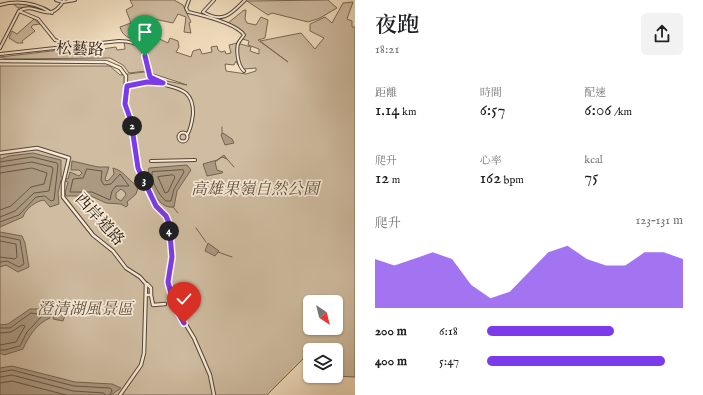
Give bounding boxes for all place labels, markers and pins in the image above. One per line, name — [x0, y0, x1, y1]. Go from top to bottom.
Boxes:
pin — [128, 15, 162, 56]
pin: 2 — [122, 116, 142, 136]
pin: 3 — [134, 171, 154, 191]
pin: 4 — [159, 221, 179, 241]
pin — [167, 282, 201, 323]

